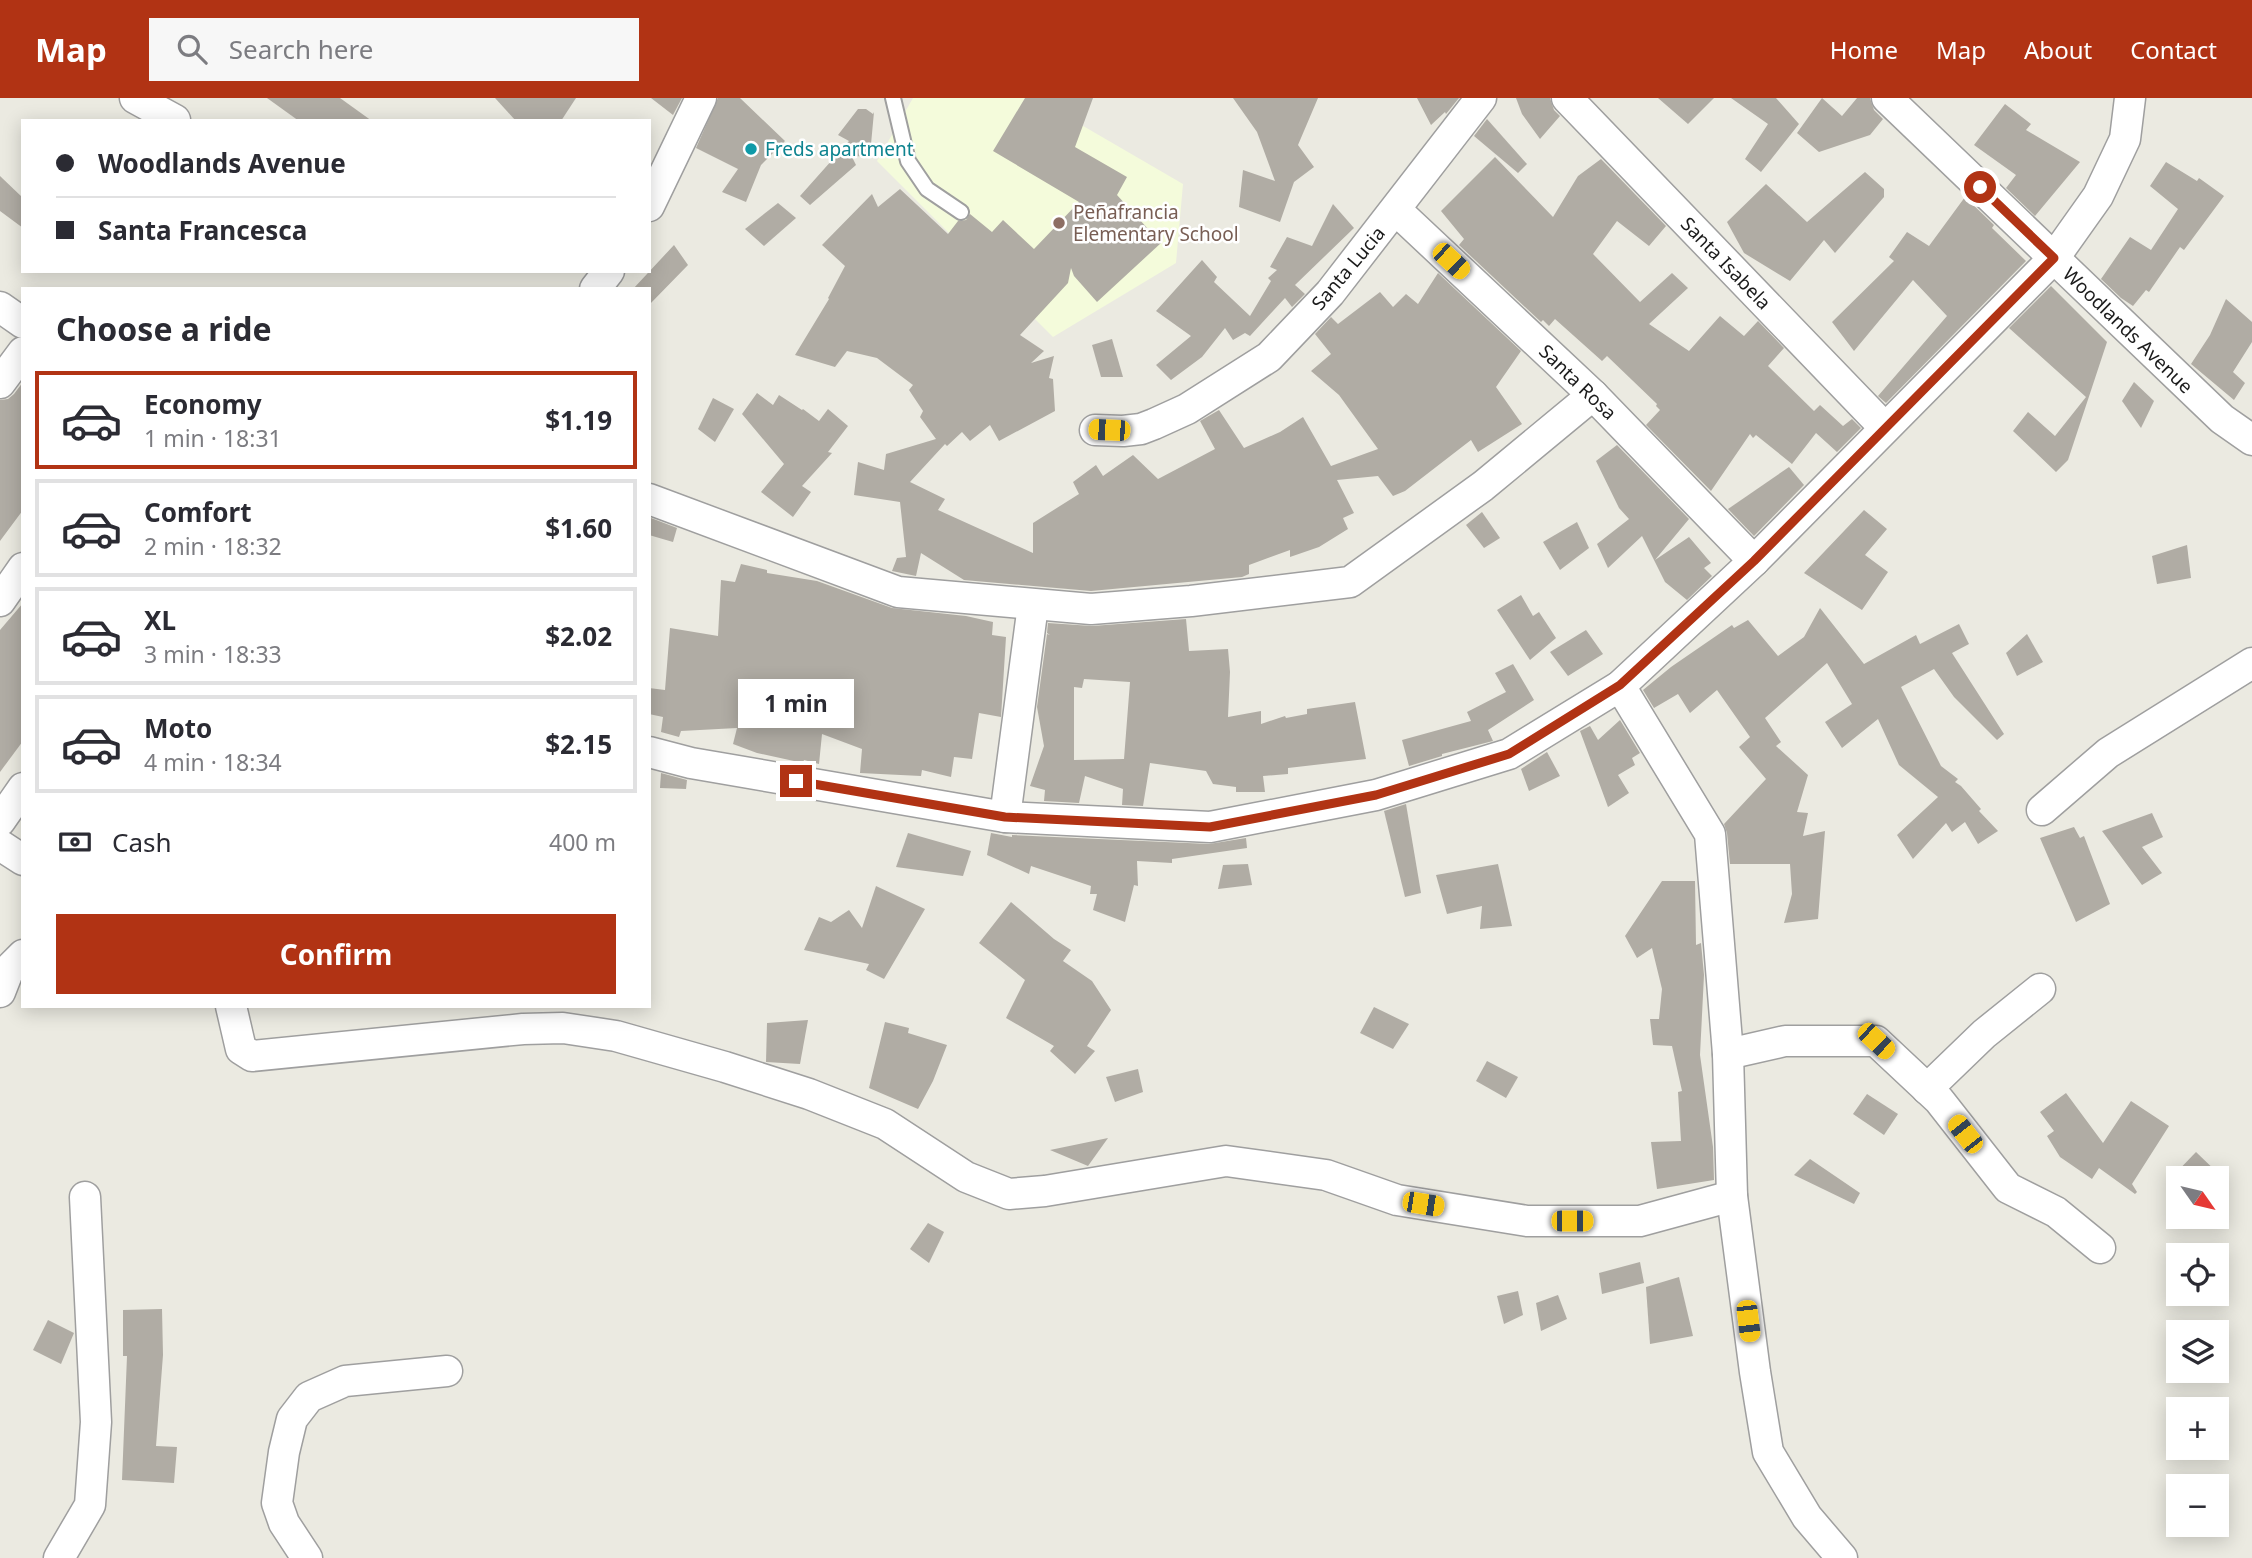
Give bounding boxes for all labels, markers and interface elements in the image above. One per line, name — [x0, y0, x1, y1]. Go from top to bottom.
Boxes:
search box — [149, 18, 639, 81]
text: Map — [35, 27, 107, 72]
icon: search — [173, 30, 211, 68]
text: Search here — [229, 31, 373, 67]
text: Home — [1830, 33, 1898, 66]
text: Map — [1936, 33, 1986, 66]
text: About — [2024, 33, 2092, 66]
text: Contact — [2130, 33, 2217, 66]
place label: Freds apartment — [765, 136, 914, 162]
marker: Freds apartment — [743, 141, 759, 157]
text: Woodlands Avenue — [98, 145, 346, 181]
route start — [1964, 171, 1996, 203]
place label: Peñafrancia Elementary School — [1073, 199, 1239, 247]
street label: Santa Isabela — [1675, 211, 1777, 315]
text: Santa Francesca — [98, 212, 307, 248]
marker: Peñafrancia Elementary School — [1051, 215, 1067, 231]
street label: Santa Lucia — [1305, 221, 1391, 315]
car — [1429, 239, 1474, 283]
street label: Woodlands Avenue — [2057, 261, 2199, 399]
text: Choose a ride — [56, 307, 272, 350]
street label: Santa Rosa — [1534, 338, 1622, 426]
text: Economy — [144, 386, 262, 422]
icon: car — [60, 389, 123, 452]
text: $1.19 — [545, 402, 612, 438]
car — [1088, 419, 1131, 441]
text: 1 min · 18:31 — [144, 422, 282, 454]
text: Comfort — [144, 494, 252, 530]
icon: car — [60, 497, 123, 560]
text: $1.60 — [545, 510, 612, 546]
text: 2 min · 18:32 — [144, 530, 282, 562]
text: XL — [144, 602, 176, 638]
icon: car — [60, 605, 123, 668]
text: $2.02 — [545, 618, 612, 654]
text: 3 min · 18:33 — [144, 638, 282, 670]
callout: 1 min — [738, 680, 854, 728]
text: 1 min — [764, 687, 828, 719]
text: Moto — [144, 710, 212, 746]
icon: car — [60, 713, 123, 776]
text: $2.15 — [545, 726, 612, 762]
text: 4 min · 18:34 — [144, 746, 282, 778]
route end — [780, 765, 812, 797]
icon: cash — [56, 823, 94, 861]
text: Cash — [112, 824, 172, 860]
text: 400 m — [549, 826, 616, 858]
button: Confirm — [56, 914, 616, 994]
car — [1854, 1019, 1899, 1063]
car — [1944, 1111, 1987, 1157]
north arrow — [2166, 1166, 2230, 1228]
map controls — [2166, 1166, 2229, 1537]
car — [1401, 1190, 1446, 1218]
car — [1552, 1211, 1594, 1232]
button: locate — [2166, 1243, 2229, 1306]
car — [1736, 1299, 1761, 1343]
button: layers — [2166, 1320, 2229, 1383]
button: + — [2166, 1397, 2229, 1460]
button: − — [2166, 1474, 2229, 1537]

